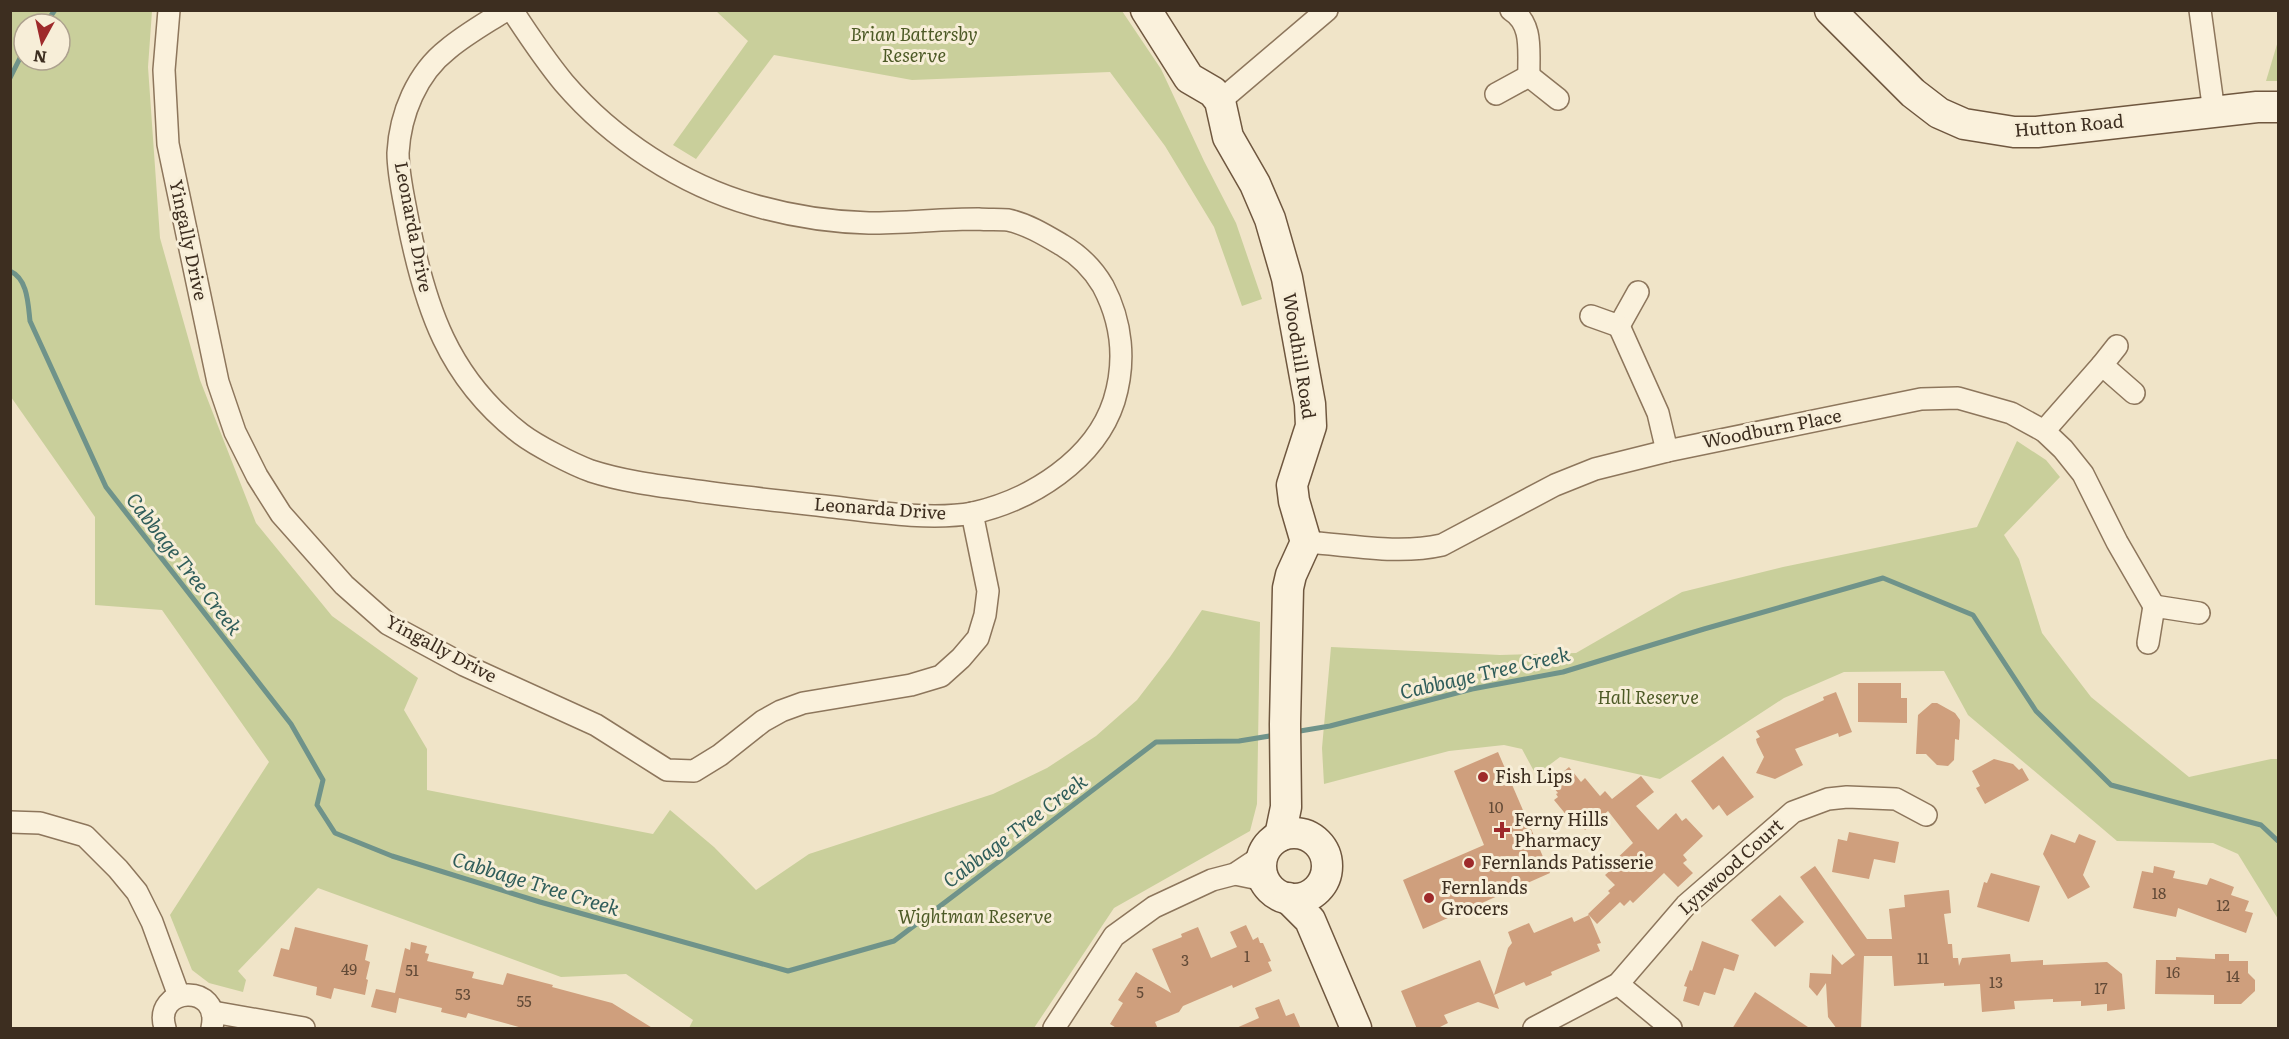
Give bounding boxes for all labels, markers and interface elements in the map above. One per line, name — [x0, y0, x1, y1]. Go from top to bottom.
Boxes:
north arrow — [12, 12, 72, 72]
park label: Brian Battersby Reserve — [850, 20, 978, 68]
text: N — [31, 45, 48, 71]
street label: Hutton Road — [2013, 106, 2125, 143]
street label: Leonarda Drive — [389, 159, 440, 294]
street label: Yingally Drive — [164, 177, 215, 303]
street label: Woodhill Road — [1277, 291, 1324, 421]
street label: Woodburn Place — [1700, 401, 1844, 454]
water label: Cabbage Tree Creek — [120, 485, 251, 641]
street label: Leonarda Drive — [813, 489, 947, 526]
street label: Yingally Drive — [381, 607, 502, 688]
water label: Cabbage Tree Creek — [1396, 637, 1573, 705]
park label: Hall Reserve — [1597, 683, 1699, 710]
place label: Fish Lips — [1495, 762, 1572, 789]
water label: Cabbage Tree Creek — [935, 765, 1092, 894]
marker: Fish Lips — [1476, 770, 1490, 784]
house number: 10 — [1489, 795, 1504, 818]
place label: Ferny Hills Pharmacy — [1514, 805, 1608, 853]
street label: Lynwood Court — [1672, 811, 1789, 920]
marker: Ferny Hills Pharmacy — [1495, 823, 1509, 837]
water label: Cabbage Tree Creek — [449, 842, 624, 922]
place label: Fernlands Patisserie — [1481, 848, 1654, 875]
marker: Fernlands Patisserie — [1462, 856, 1476, 870]
place label: Fernlands Grocers — [1441, 873, 1527, 921]
house number: 18 — [2152, 881, 2166, 904]
marker: Fernlands Grocers — [1422, 891, 1436, 905]
house number: 12 — [2216, 893, 2230, 916]
park label: Wightman Reserve — [898, 902, 1052, 929]
house number: 1 — [1244, 944, 1250, 967]
house number: 11 — [1917, 946, 1929, 969]
house number: 3 — [1181, 948, 1189, 971]
house number: 49 — [341, 957, 357, 980]
house number: 51 — [405, 958, 419, 981]
house number: 16 — [2166, 960, 2180, 983]
house number: 14 — [2226, 964, 2240, 987]
house number: 13 — [1989, 970, 2003, 993]
house number: 17 — [2094, 976, 2108, 999]
house number: 5 — [1136, 980, 1144, 1003]
house number: 53 — [455, 982, 471, 1005]
house number: 55 — [516, 989, 532, 1012]

